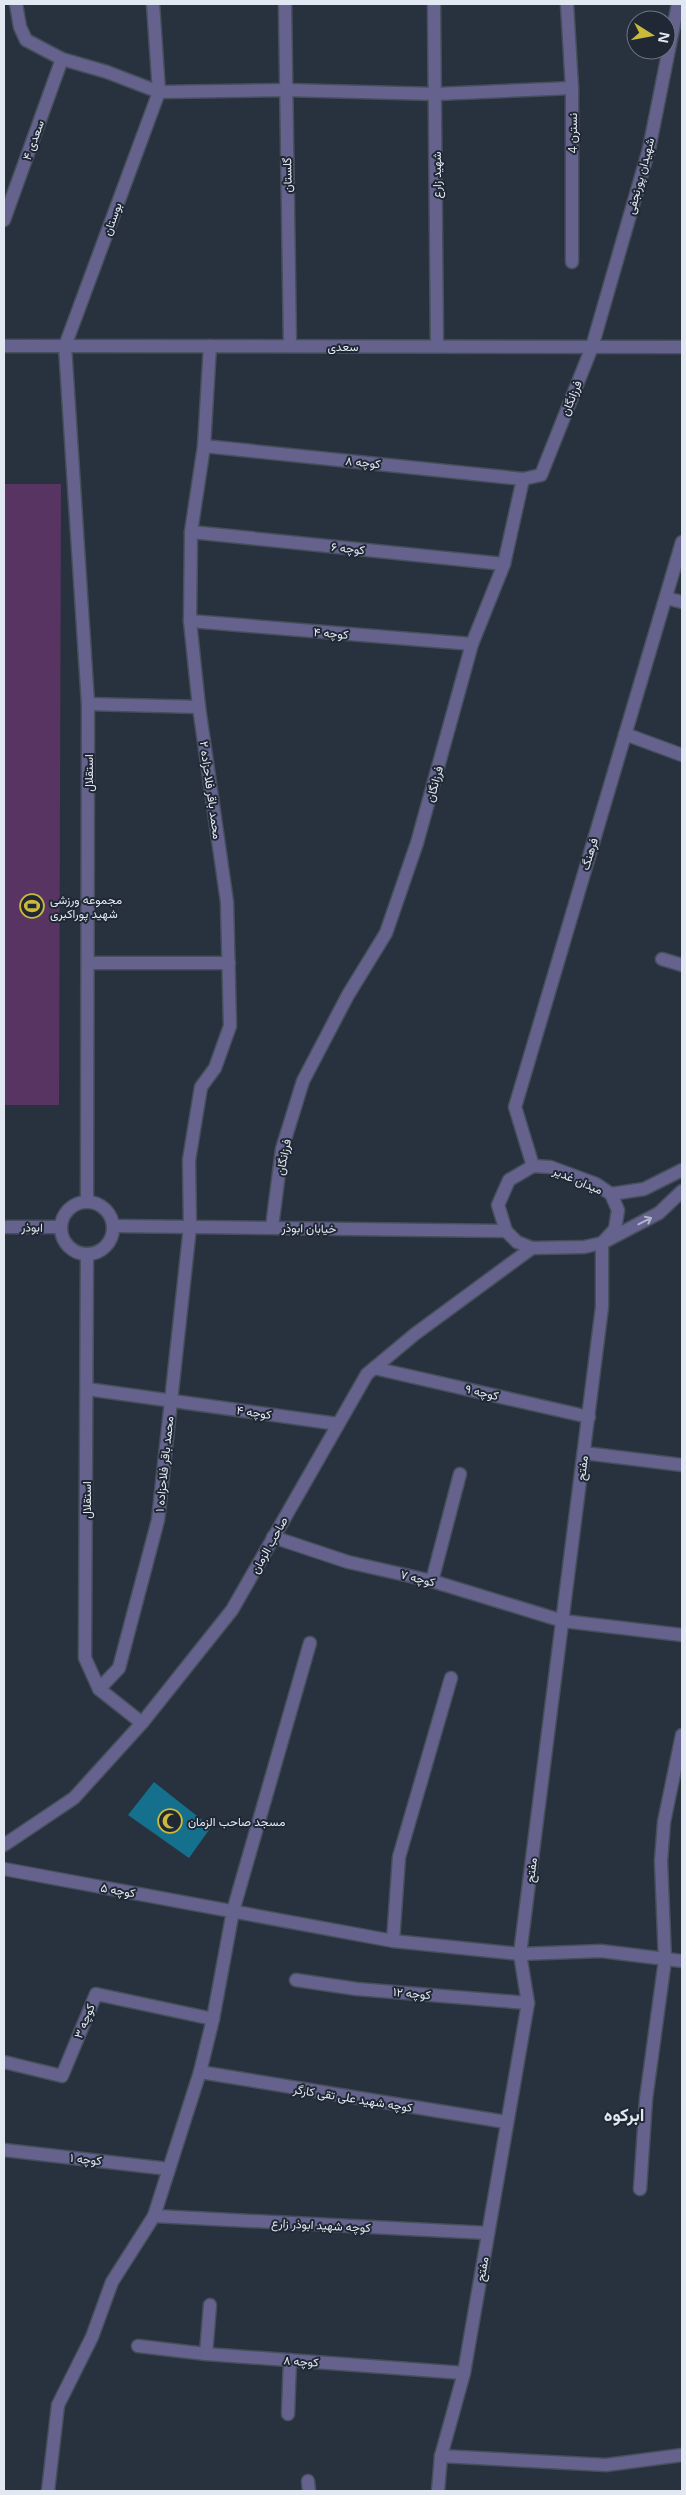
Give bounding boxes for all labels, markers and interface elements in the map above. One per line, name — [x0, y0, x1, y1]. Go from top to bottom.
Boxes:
north arrow — [626, 10, 676, 60]
text: N — [654, 30, 675, 45]
street label: نسترن 4 — [564, 113, 581, 153]
street label: سعدی ۴ — [18, 118, 48, 162]
street label: شهیدان پورنجفی — [622, 136, 658, 216]
street label: شهید زارع — [428, 152, 446, 198]
street label: گلستان — [278, 157, 296, 193]
street label: بوستان — [98, 200, 126, 238]
street label: سعدی — [327, 338, 359, 355]
street label: فرزانگان — [556, 378, 586, 418]
street label: کوچه ۸ — [345, 452, 381, 472]
street label: کوچه ۶ — [330, 538, 366, 558]
street label: کوچه ۴ — [313, 623, 349, 643]
street label: محمد باقر فلاحزاده ۲ — [196, 740, 226, 840]
street label: استقلال — [80, 754, 97, 792]
street label: فرزانگان — [421, 764, 447, 804]
street label: فرهنگ — [576, 836, 602, 872]
place label: مجموعه ورزشی شهید پوراکبری — [50, 891, 122, 922]
sports icon: مجموعه ورزشی شهید پوراکبری — [19, 893, 45, 919]
street label: فرزانگان — [271, 1137, 295, 1177]
street label: میدان غدیر — [550, 1162, 606, 1198]
one-way arrow — [637, 1216, 652, 1225]
street label: ابوذر — [20, 1218, 43, 1236]
street label: خیابان ابوذر — [280, 1219, 337, 1237]
street label: کوچه ۹ — [464, 1380, 500, 1404]
street label: کوچه ۴ — [236, 1401, 272, 1423]
street label: محمد باقر فلاحزاده ۱ — [151, 1415, 177, 1513]
street label: مفتح — [572, 1455, 593, 1482]
street label: استقلال — [78, 1481, 95, 1519]
street label: صاحب الزمان — [246, 1513, 292, 1577]
street label: کوچه ۷ — [399, 1566, 437, 1590]
mosque icon: مسجد صاحب الزمان — [157, 1808, 183, 1834]
place label: مسجد صاحب الزمان — [188, 1813, 285, 1830]
street label: مفتح — [521, 1857, 542, 1884]
street label: کوچه ۵ — [99, 1879, 137, 1901]
street label: کوچه ۱۲ — [392, 1983, 432, 2003]
street label: کوچه ۳ — [69, 2001, 99, 2041]
street label: کوچه شهید علی تقی کارگر — [291, 2080, 414, 2116]
district label: ابرکوه — [604, 2102, 644, 2126]
street label: کوچه ۱ — [69, 2149, 103, 2169]
street label: کوچه شهید ابوذر زارع — [271, 2214, 371, 2237]
street label: مفتح — [471, 2255, 494, 2283]
street label: کوچه ۸ — [283, 2351, 319, 2371]

